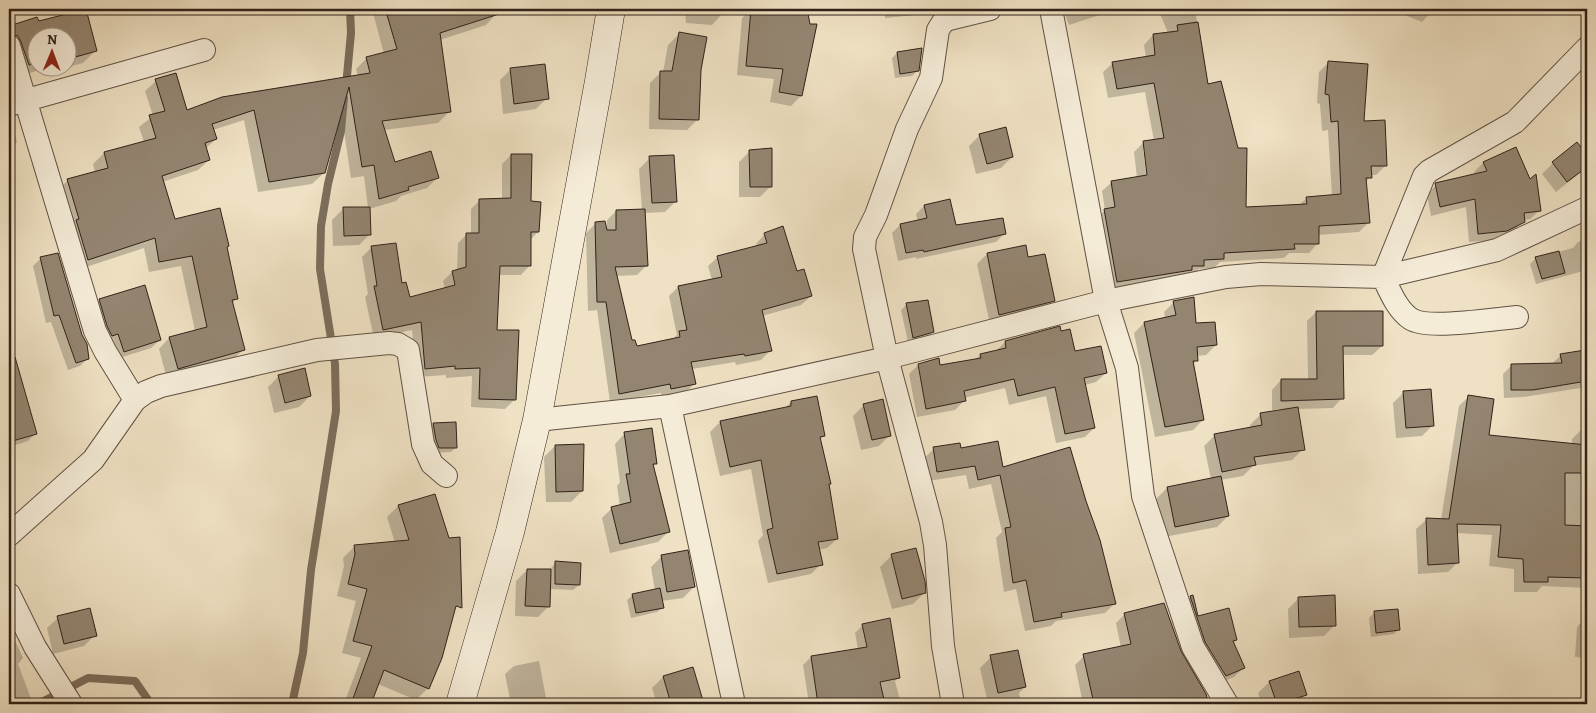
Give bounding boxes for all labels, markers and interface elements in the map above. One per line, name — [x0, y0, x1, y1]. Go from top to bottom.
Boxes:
north arrow — [28, 28, 78, 78]
text: N — [47, 30, 57, 49]

